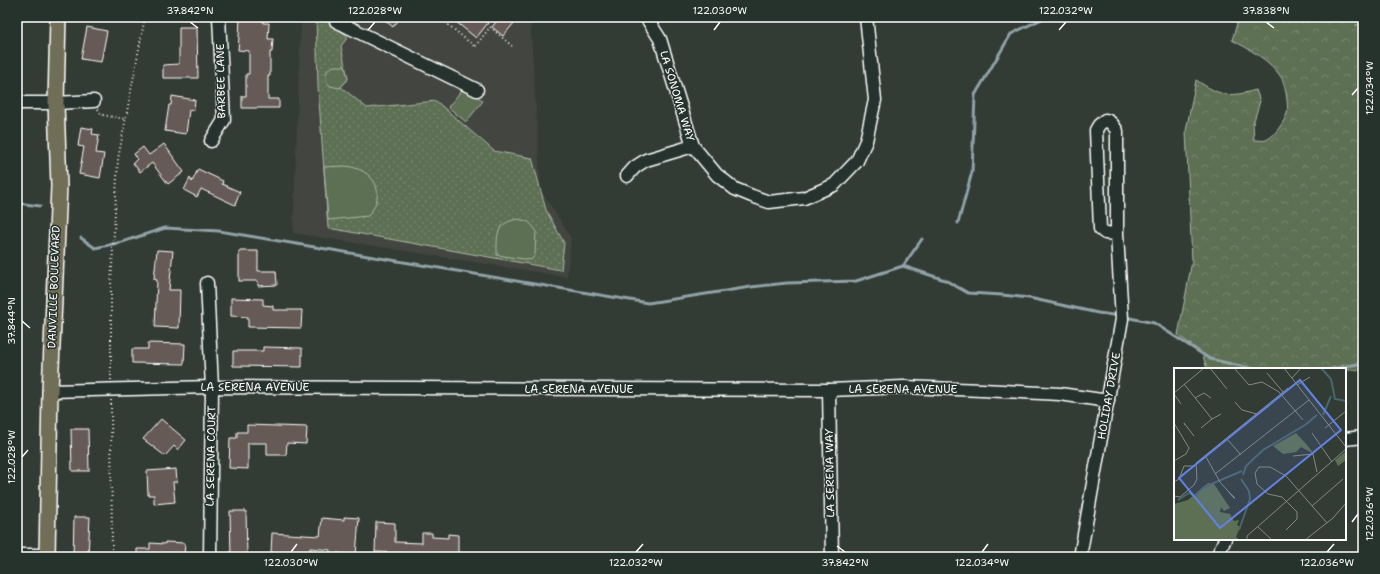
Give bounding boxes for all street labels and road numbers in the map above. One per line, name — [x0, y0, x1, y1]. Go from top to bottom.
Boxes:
street label: BARBEE LANE — [213, 43, 229, 119]
street label: LA SONOMA WAY — [656, 49, 698, 144]
street label: DANVILLE BOULEVARD — [44, 225, 64, 349]
street label: HOLIDAY DRIVE — [1094, 351, 1124, 441]
street label: LA SERENA AVENUE — [201, 380, 310, 395]
street label: LA SERENA AVENUE — [525, 382, 634, 397]
street label: LA SERENA AVENUE — [849, 382, 958, 397]
street label: LA SERENA COURT — [203, 405, 219, 506]
street label: LA SERENA WAY — [822, 428, 838, 518]

